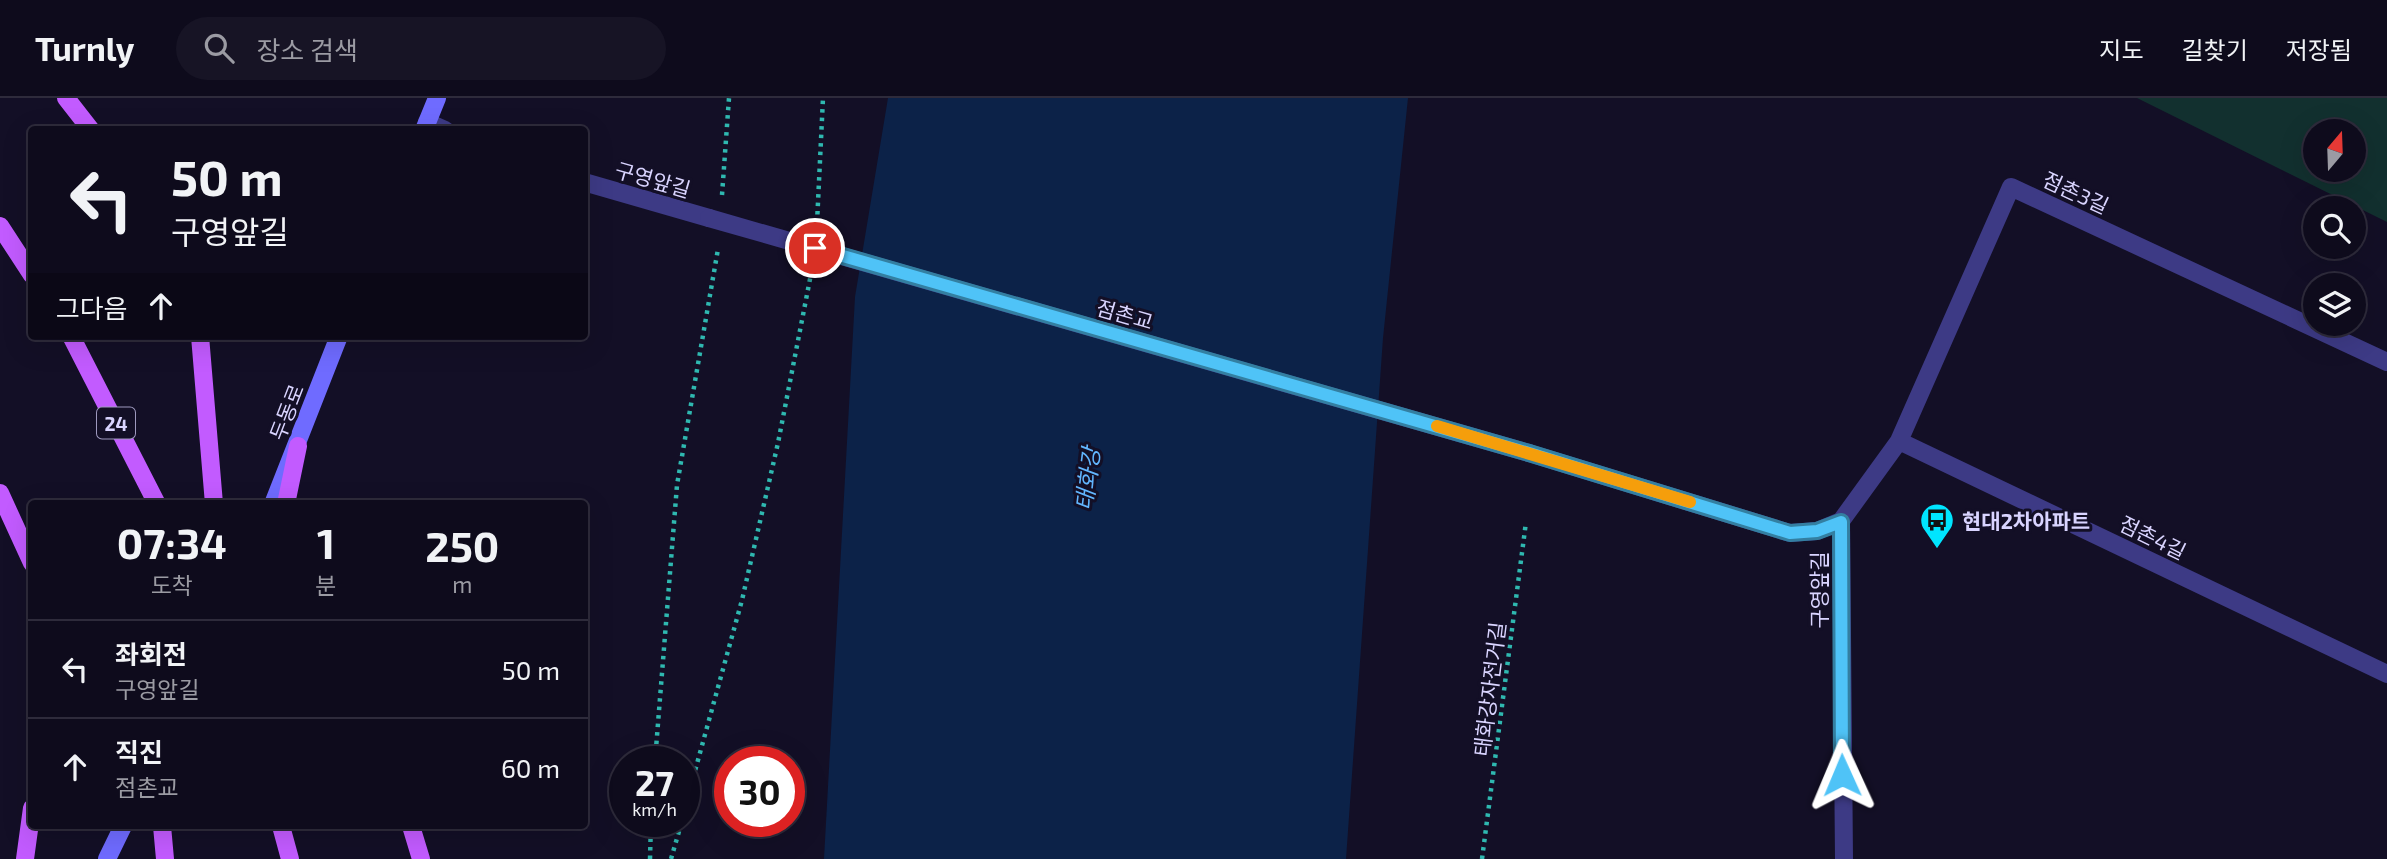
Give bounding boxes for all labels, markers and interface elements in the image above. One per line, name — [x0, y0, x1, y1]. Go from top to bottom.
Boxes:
search box — [176, 17, 666, 80]
text: Turnly — [35, 28, 134, 68]
icon: search — [200, 29, 238, 67]
text: 장소 검색 — [256, 34, 358, 65]
text: 지도 — [2099, 35, 2144, 64]
text: 길찾기 — [2182, 35, 2248, 64]
text: 저장됨 — [2286, 35, 2352, 64]
north arrow — [2303, 119, 2366, 182]
map controls — [2303, 119, 2366, 336]
text: 50 m — [171, 147, 283, 206]
icon: left — [56, 154, 147, 245]
street label: 구영앞길 — [612, 156, 694, 202]
street label: 점촌3길 — [2039, 166, 2113, 218]
button: search — [2303, 196, 2366, 259]
text: 구영앞길 — [171, 212, 289, 250]
pin — [785, 218, 845, 278]
icon: arrive — [796, 229, 834, 267]
button: layers — [2303, 273, 2366, 336]
icon: ahead — [142, 287, 180, 325]
text: 그다음 — [56, 292, 128, 323]
street label: 점촌교 — [1094, 294, 1156, 334]
street label: 두동로 — [264, 380, 308, 444]
road number: 24 — [97, 408, 135, 438]
water label: 태화강 — [1069, 443, 1105, 512]
bus stop icon: 현대2차아파트 — [1918, 501, 1956, 550]
place label: 현대2차아파트 — [1962, 508, 2090, 533]
street label: 점촌4길 — [2116, 510, 2190, 564]
text: 07:34 — [117, 517, 227, 567]
text: 1 — [317, 517, 335, 567]
text: 250 — [425, 520, 499, 570]
street label: 구영앞길 — [1806, 551, 1831, 629]
text: m — [452, 570, 472, 598]
text: 도착 — [151, 571, 193, 599]
text: 분 — [315, 571, 337, 599]
street label: 태화강자전거길 — [1468, 620, 1510, 758]
text: 좌회전 — [115, 638, 187, 669]
icon: left — [56, 650, 94, 688]
text: 50 m — [502, 654, 560, 685]
text: 구영앞길 — [115, 675, 200, 703]
text: 직진 — [115, 736, 163, 767]
position arrow — [1805, 738, 1879, 812]
speed limit sign: 30 — [714, 746, 805, 837]
icon: ahead — [56, 748, 94, 786]
text: 60 m — [501, 752, 560, 783]
text: 27 — [635, 761, 674, 803]
text: 점촌교 — [115, 773, 178, 801]
text: km/h — [632, 798, 677, 820]

